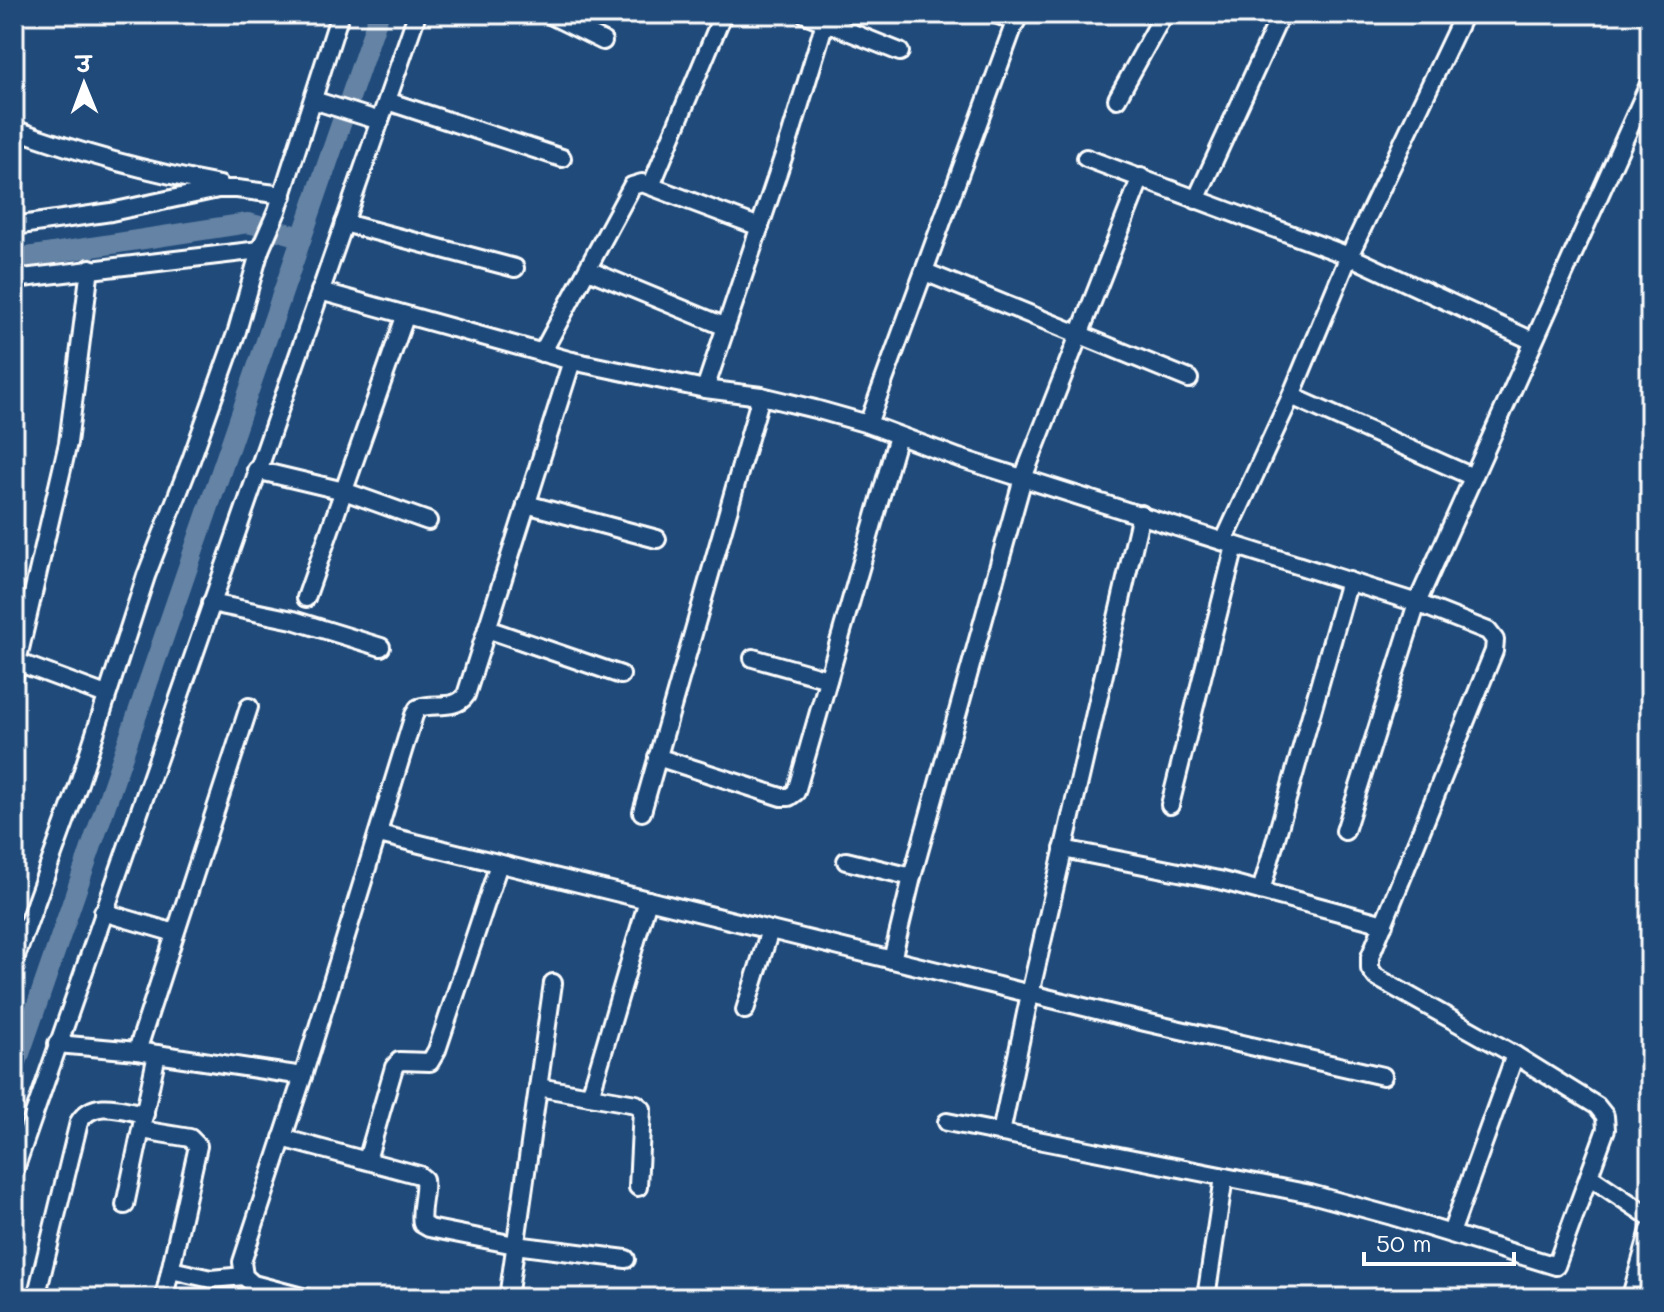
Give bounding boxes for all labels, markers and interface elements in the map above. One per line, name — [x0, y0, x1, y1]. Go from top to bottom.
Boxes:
north arrow — [44, 44, 124, 124]
text: उ — [74, 49, 94, 78]
scale bar — [1364, 1216, 1514, 1266]
text: 50 m — [1376, 1227, 1432, 1258]

